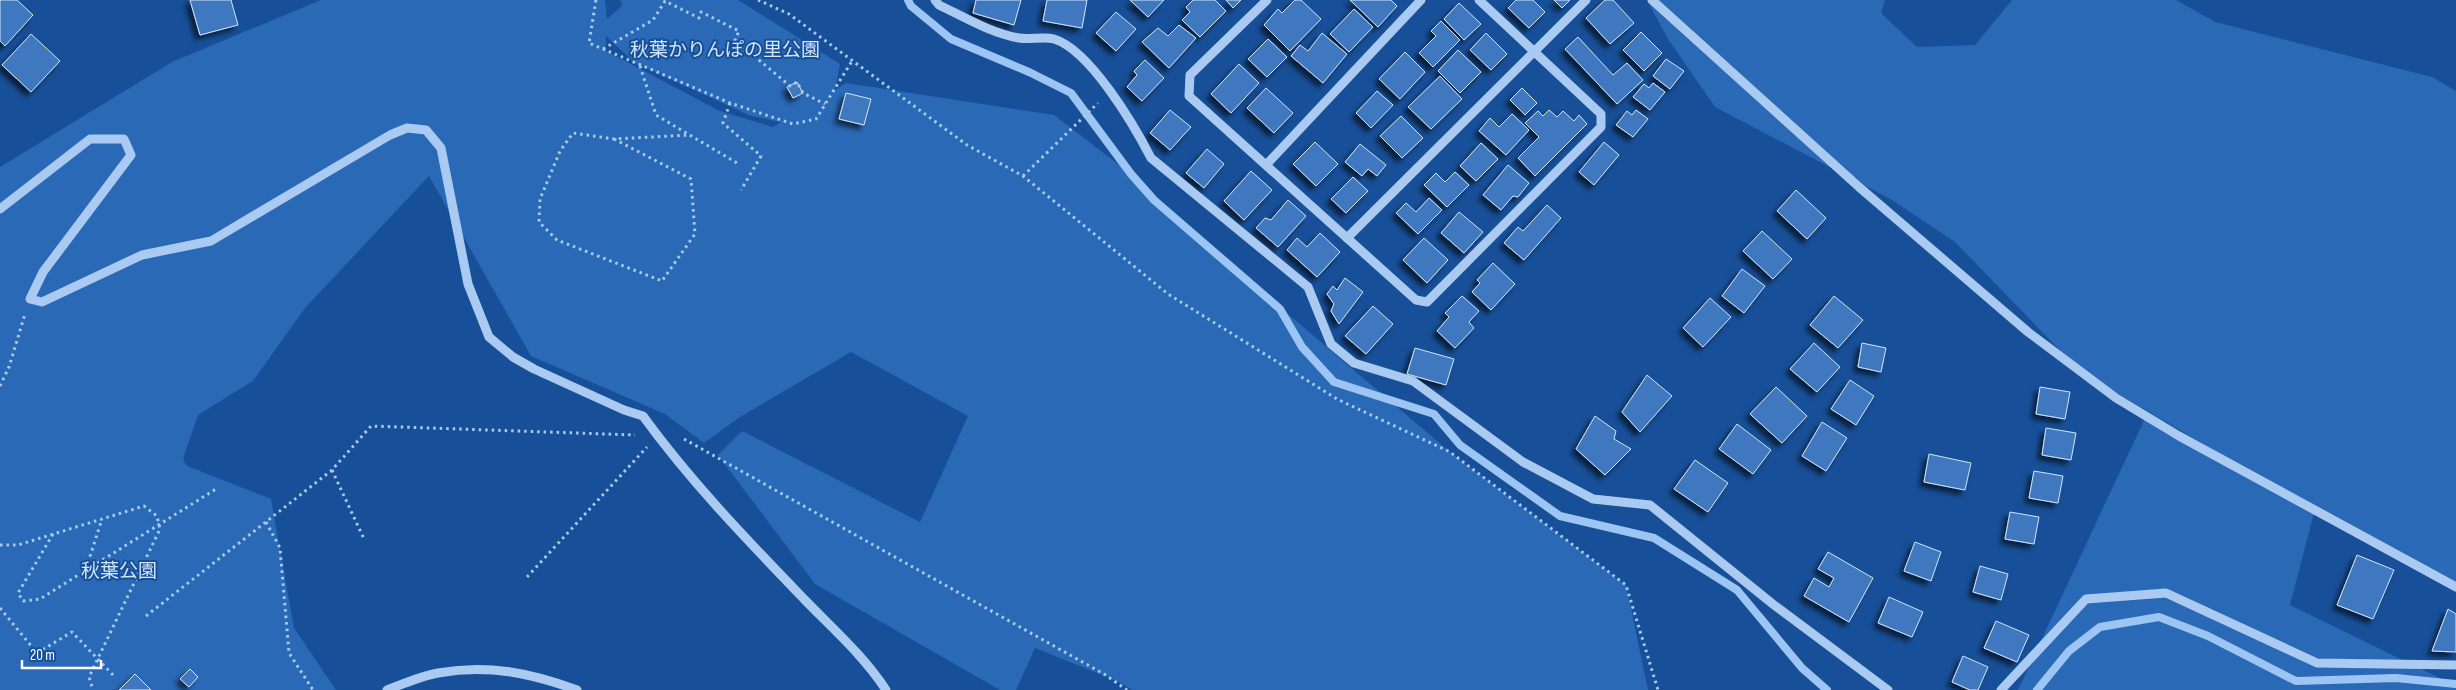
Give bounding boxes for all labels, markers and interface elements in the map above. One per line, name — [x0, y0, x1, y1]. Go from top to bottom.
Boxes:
park label: 秋葉かりんぽの里公園 — [630, 39, 820, 62]
park label: 秋葉公園 — [81, 560, 157, 583]
scale bar — [22, 638, 101, 670]
text: 20 m — [30, 646, 55, 665]

